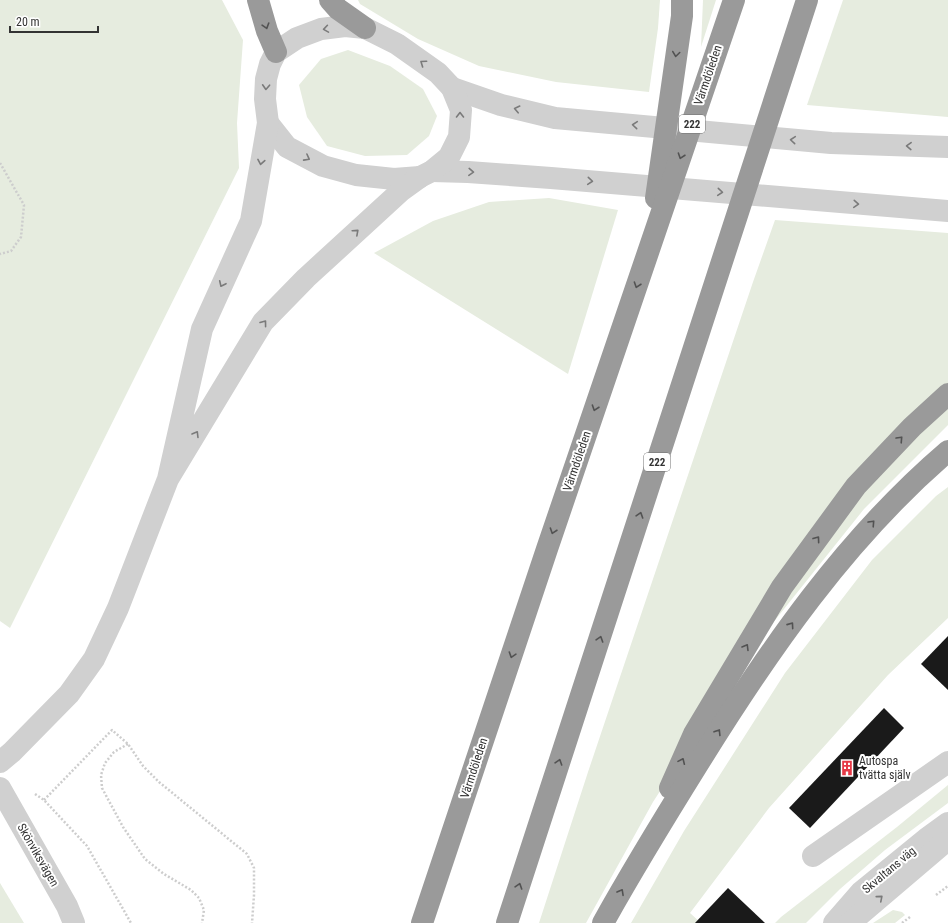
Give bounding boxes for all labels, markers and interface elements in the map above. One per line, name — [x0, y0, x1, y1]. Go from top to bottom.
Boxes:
scale bar — [10, 8, 98, 34]
text: 20 m — [16, 15, 40, 29]
one-way arrow — [261, 22, 270, 29]
one-way arrow — [323, 24, 330, 33]
street label: Värmdöleden — [691, 43, 725, 107]
one-way arrow — [672, 51, 681, 57]
one-way arrow — [420, 60, 427, 68]
one-way arrow — [261, 84, 270, 90]
one-way arrow — [514, 106, 520, 114]
one-way arrow — [456, 112, 464, 118]
road number: 222 — [679, 115, 705, 133]
one-way arrow — [632, 121, 638, 130]
one-way arrow — [789, 135, 796, 144]
one-way arrow — [906, 141, 912, 150]
one-way arrow — [677, 152, 685, 159]
one-way arrow — [303, 153, 310, 160]
one-way arrow — [258, 158, 266, 165]
one-way arrow — [468, 168, 474, 176]
one-way arrow — [587, 177, 593, 186]
one-way arrow — [716, 188, 723, 197]
one-way arrow — [853, 199, 859, 208]
one-way arrow — [351, 229, 359, 236]
one-way arrow — [219, 280, 227, 288]
one-way arrow — [633, 282, 641, 289]
one-way arrow — [259, 320, 266, 327]
one-way arrow — [591, 405, 600, 412]
street label: Värmdöleden — [560, 429, 594, 493]
one-way arrow — [191, 431, 198, 438]
one-way arrow — [895, 437, 902, 444]
road number: 222 — [644, 453, 670, 471]
one-way arrow — [635, 512, 644, 519]
one-way arrow — [868, 521, 875, 528]
one-way arrow — [549, 528, 558, 535]
one-way arrow — [812, 536, 820, 543]
one-way arrow — [786, 622, 793, 629]
one-way arrow — [595, 635, 604, 642]
one-way arrow — [741, 644, 748, 651]
one-way arrow — [508, 651, 517, 658]
one-way arrow — [713, 729, 720, 736]
street label: Värmdöleden — [458, 736, 490, 800]
place label: Autospa tvätta själv — [859, 754, 911, 782]
one-way arrow — [677, 757, 685, 765]
one-way arrow — [555, 759, 563, 766]
building icon: Autospa tvätta själv — [838, 759, 856, 777]
street label: Skönviksvägen — [14, 821, 62, 889]
street label: Skvaltans väg — [860, 844, 919, 896]
one-way arrow — [514, 883, 523, 890]
one-way arrow — [616, 889, 623, 896]
one-way arrow — [876, 896, 883, 903]

